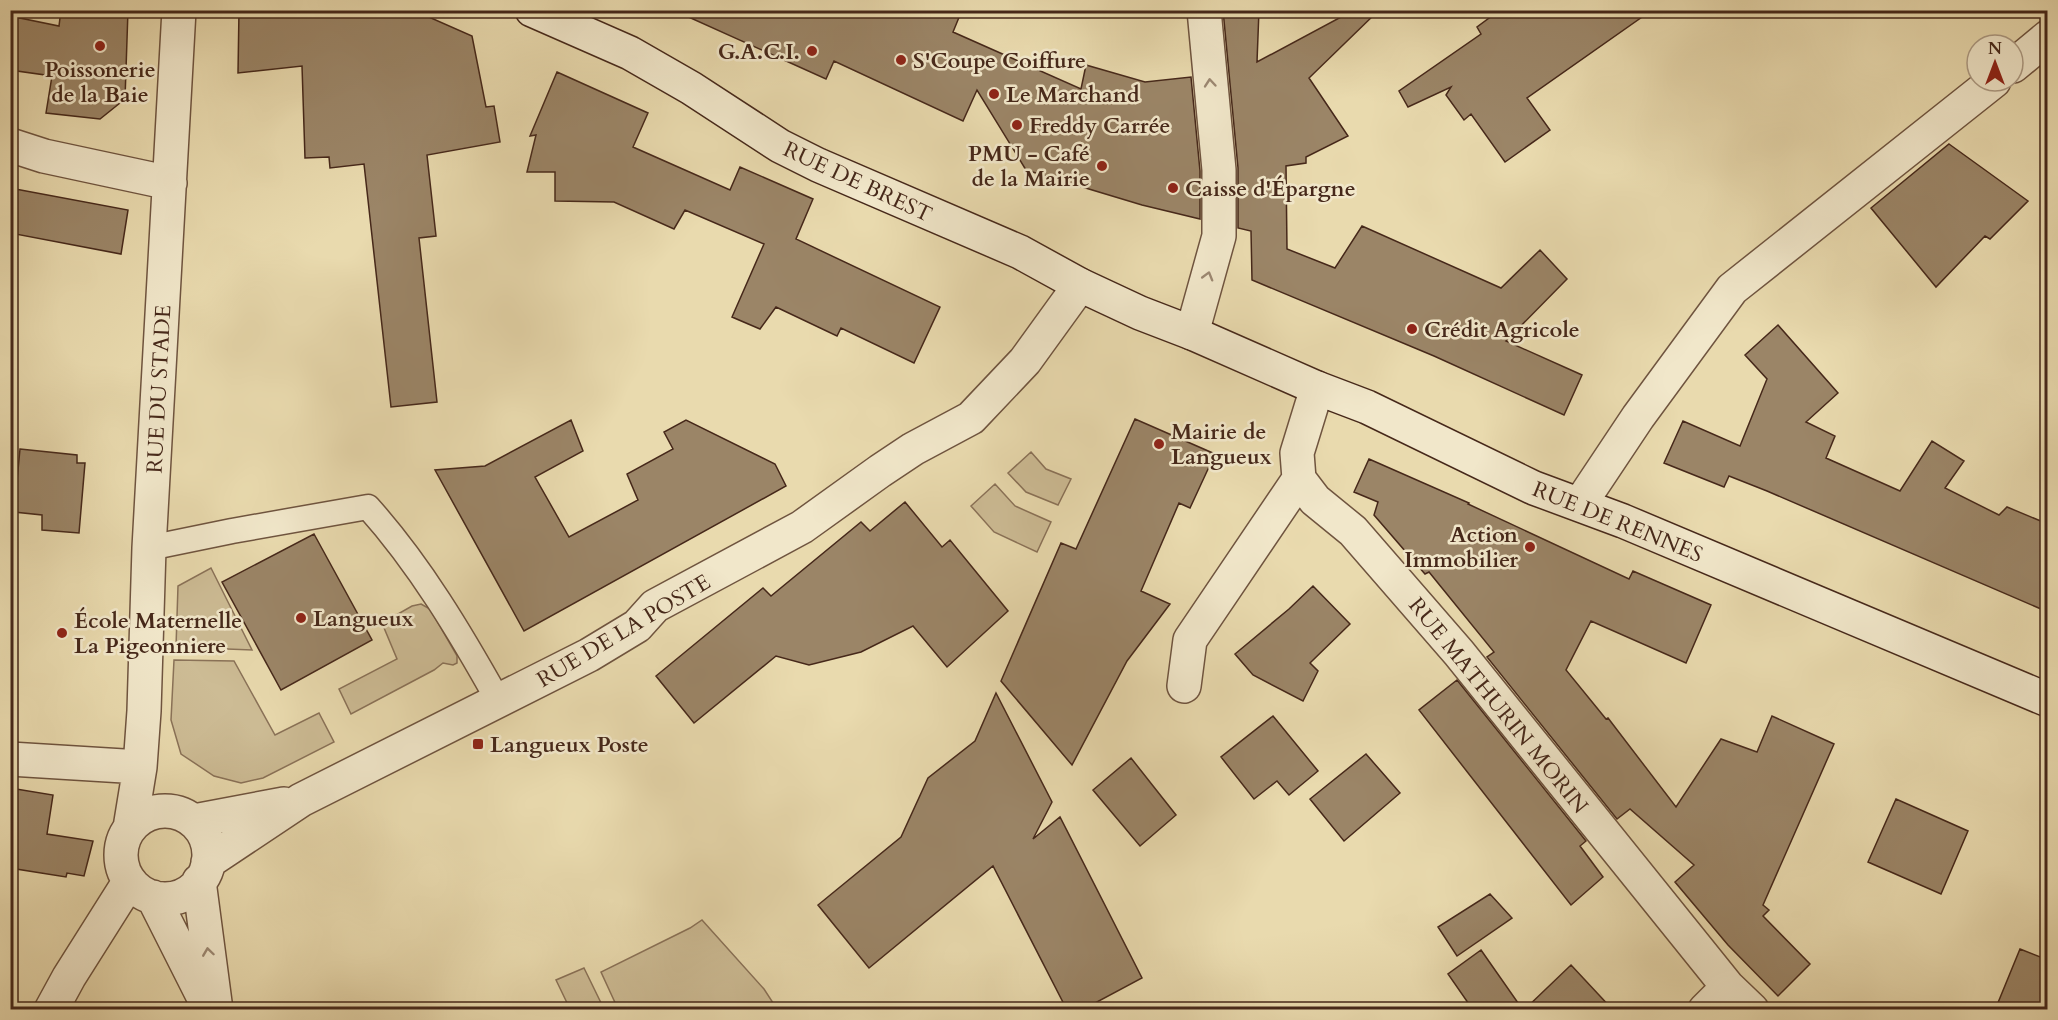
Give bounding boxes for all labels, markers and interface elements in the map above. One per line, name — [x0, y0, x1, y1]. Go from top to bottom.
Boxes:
north arrow — [1965, 33, 2025, 93]
place label: G.A.C.I. — [718, 37, 800, 67]
text: N — [1988, 38, 2002, 60]
marker: Poissonerie de la Baie — [93, 39, 107, 53]
marker: G.A.C.I. — [805, 44, 819, 58]
place label: S'Coupe Coiffure — [913, 46, 1086, 76]
marker: S'Coupe Coiffure — [894, 53, 908, 67]
place label: Poissonerie de la Baie — [44, 55, 156, 110]
one-way arrow — [1204, 79, 1217, 88]
place label: Le Marchand — [1006, 80, 1140, 110]
marker: Le Marchand — [987, 87, 1001, 101]
place label: Freddy Carrée — [1029, 111, 1171, 141]
marker: Freddy Carrée — [1010, 118, 1024, 132]
street label: RUE DE BREST — [778, 134, 937, 230]
place label: PMU - Café de la Mairie — [968, 139, 1090, 194]
marker: PMU - Café de la Mairie — [1095, 159, 1109, 173]
place label: Caisse d'Épargne — [1185, 174, 1356, 204]
marker: Caisse d'Épargne — [1166, 181, 1180, 195]
one-way arrow — [1201, 272, 1213, 282]
street label: RUE DU STADE — [140, 304, 178, 474]
place label: Crédit Agricole — [1424, 315, 1580, 345]
marker: Crédit Agricole — [1405, 322, 1419, 336]
place label: Mairie de Langueux — [1171, 417, 1272, 472]
marker: Mairie de Langueux — [1152, 437, 1166, 451]
street label: RUE DE RENNES — [1528, 474, 1707, 570]
place label: Action Immobilier — [1404, 520, 1518, 575]
marker: Action Immobilier — [1523, 540, 1537, 554]
street label: RUE DE LA POSTE — [531, 567, 716, 695]
street label: RUE MATHURIN MORIN — [1402, 591, 1595, 820]
place label: Langueux — [313, 604, 414, 634]
place label: École Maternelle La Pigeonniere — [74, 606, 242, 661]
marker: Langueux — [294, 611, 308, 625]
marker: École Maternelle La Pigeonniere — [55, 626, 69, 640]
place label: Langueux Poste — [490, 730, 649, 760]
marker: Langueux Poste — [471, 737, 485, 751]
one-way arrow — [203, 947, 215, 956]

